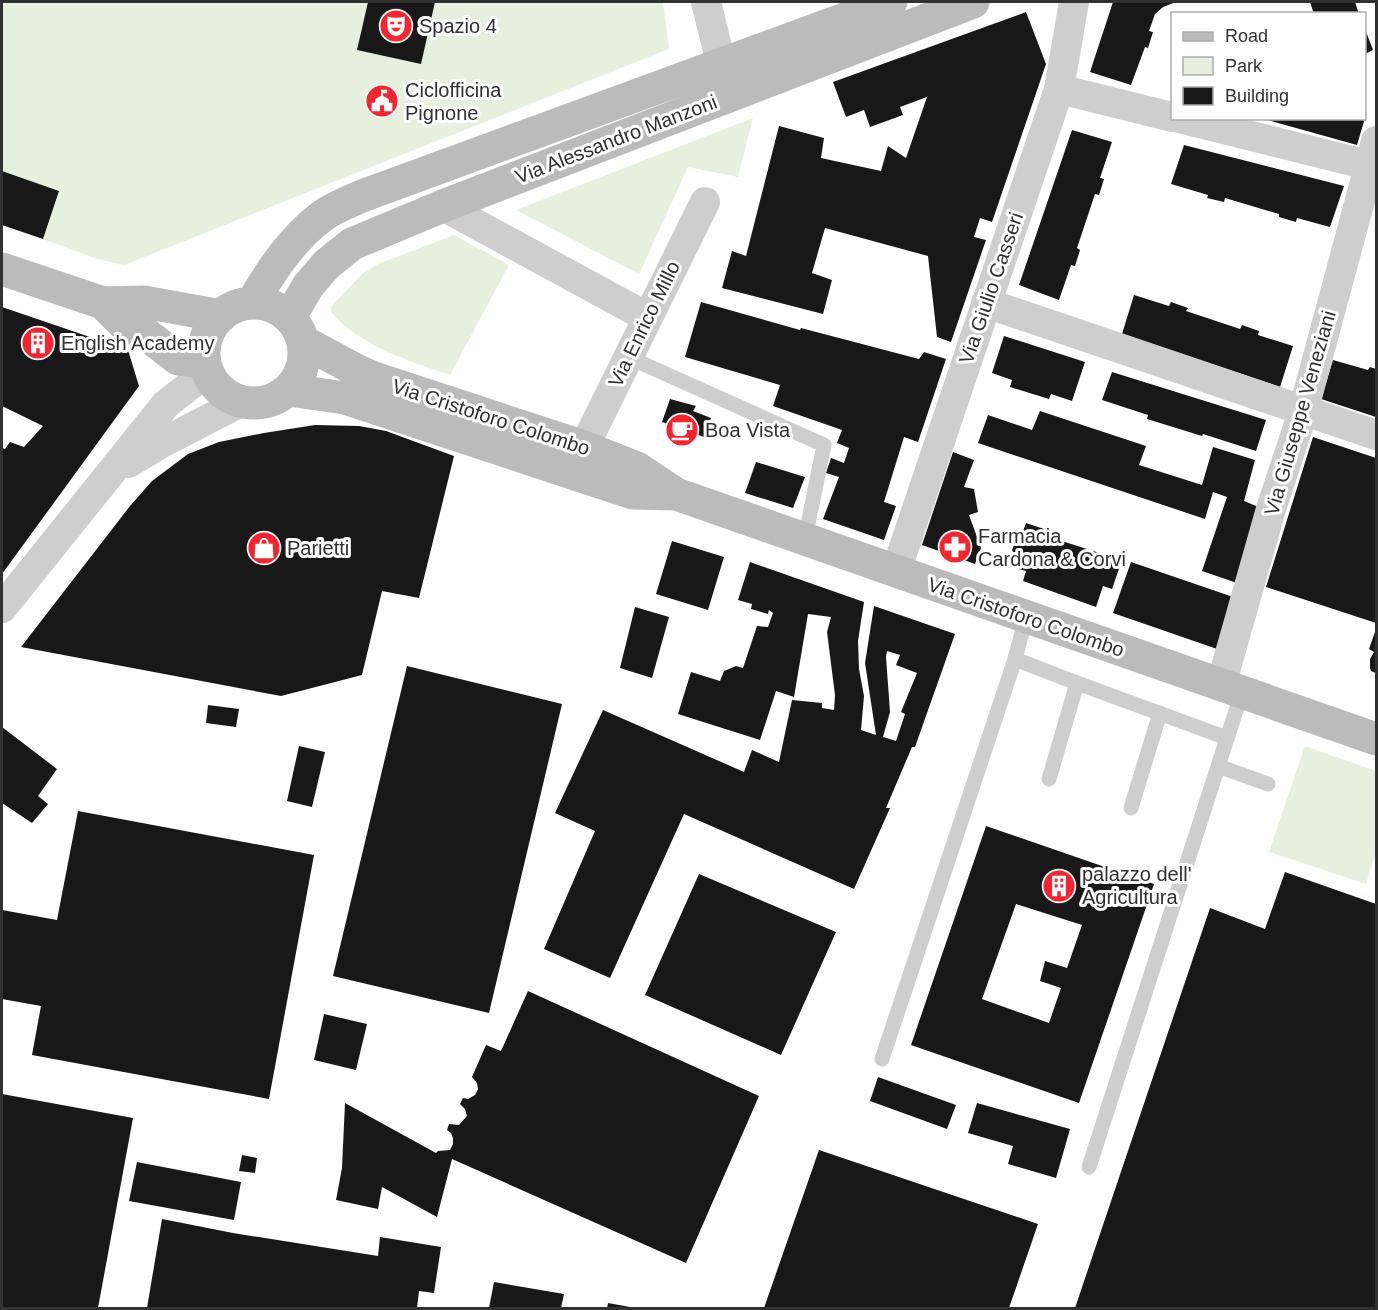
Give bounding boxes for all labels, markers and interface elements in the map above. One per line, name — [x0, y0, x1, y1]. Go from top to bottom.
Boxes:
theatre icon: Spazio 4 — [378, 8, 414, 44]
legend — [1171, 12, 1366, 120]
place label: Spazio 4 — [419, 15, 497, 37]
text: Road — [1225, 26, 1268, 46]
text: Park — [1225, 56, 1263, 76]
place label: Ciclofficina Pignone — [405, 79, 502, 124]
public building icon: Ciclofficina Pignone — [364, 83, 400, 119]
text: Building — [1225, 86, 1289, 106]
street label: Via Alessandro Manzoni — [512, 90, 720, 188]
street label: Via Giulio Casseri — [955, 209, 1027, 367]
street label: Via Enrico Millo — [604, 257, 684, 391]
street label: Via Giuseppe Veneziani — [1260, 308, 1340, 518]
building icon: English Academy — [20, 325, 56, 361]
place label: English Academy — [61, 332, 214, 354]
street label: Via Cristoforo Colombo — [389, 375, 593, 459]
cafe icon: Boa Vista — [664, 412, 700, 448]
place label: Boa Vista — [705, 419, 791, 441]
place label: Farmacia Cardona & Corvi — [978, 525, 1126, 570]
pharmacy icon: Farmacia Cardona & Corvi — [937, 529, 973, 565]
shop icon: Parietti — [246, 530, 282, 566]
place label: Parietti — [287, 537, 349, 559]
street label: Via Cristoforo Colombo — [925, 573, 1127, 661]
place label: palazzo dell' Agricultura — [1082, 863, 1191, 908]
building icon: palazzo dell' Agricultura — [1041, 868, 1077, 904]

